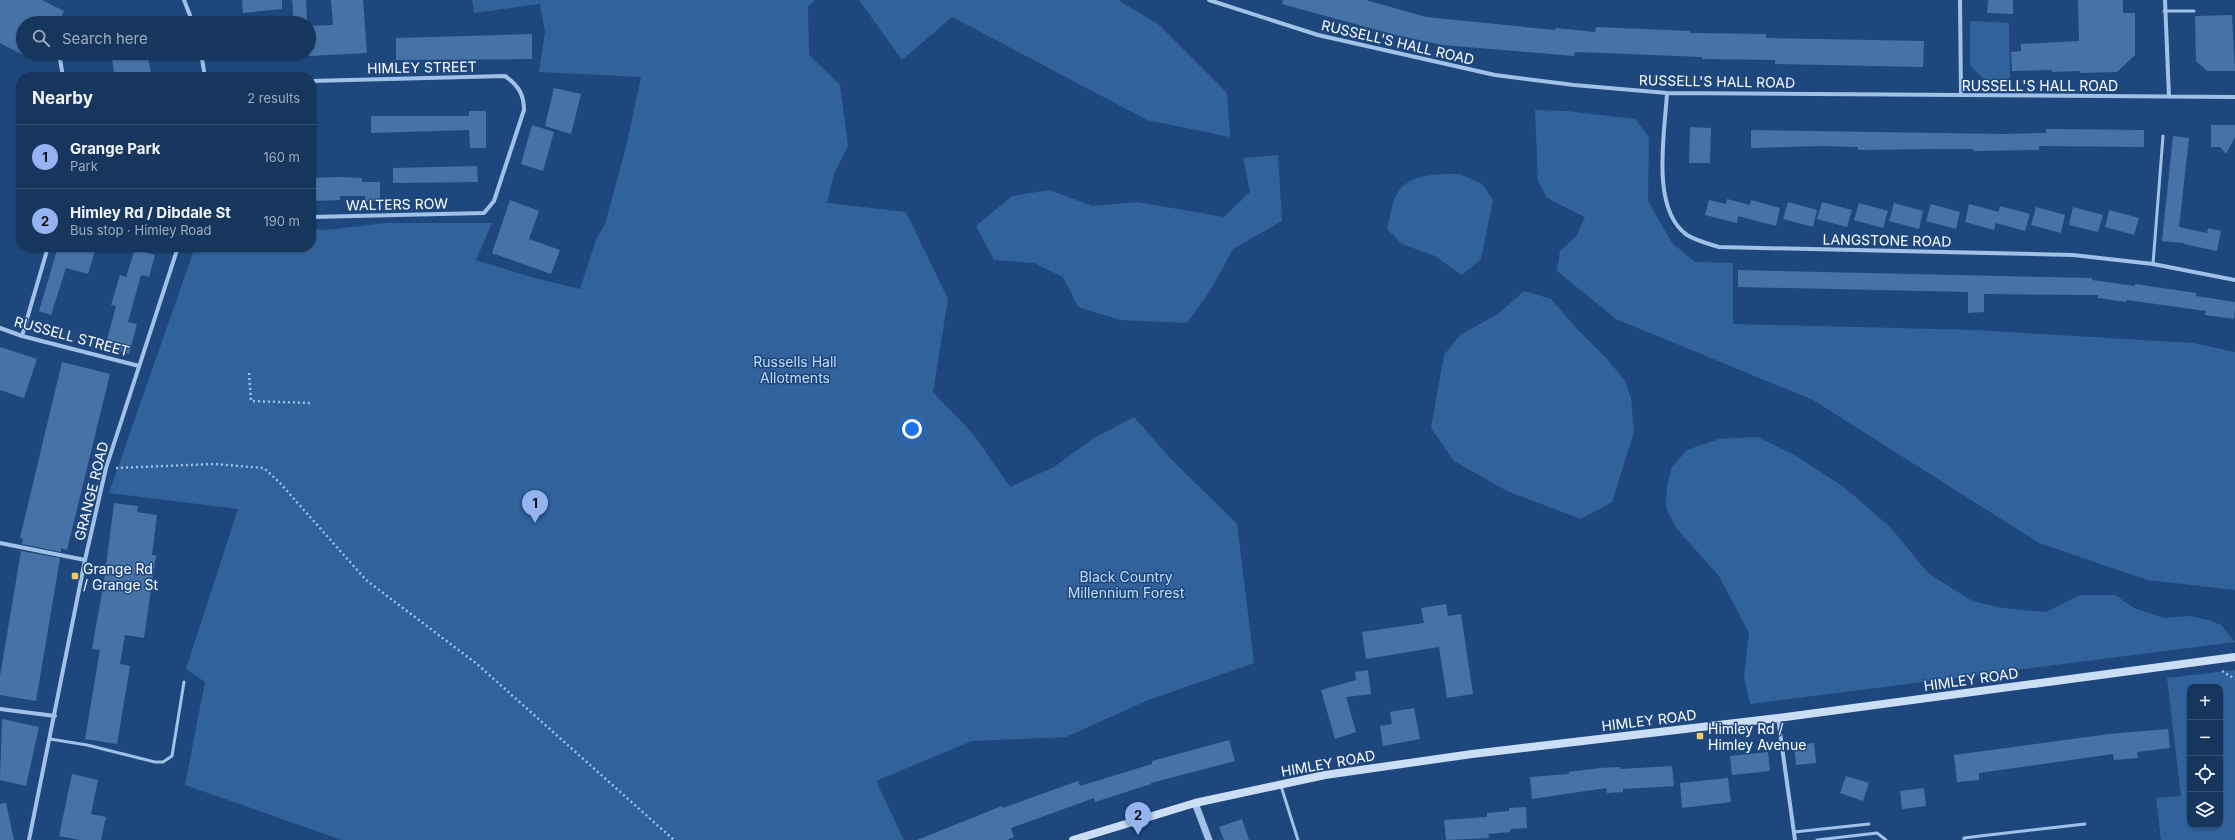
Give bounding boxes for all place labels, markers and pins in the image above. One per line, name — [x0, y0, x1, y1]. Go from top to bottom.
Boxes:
pin: 1 — [522, 490, 548, 523]
place label: Grange Rd / Grange St — [83, 560, 158, 593]
marker: Grange Rd / Grange St — [70, 571, 80, 581]
place label: Himley Rd / Himley Avenue — [1708, 720, 1806, 753]
marker: Himley Rd / Himley Avenue — [1695, 731, 1705, 741]
pin: 2 — [1125, 802, 1151, 835]

